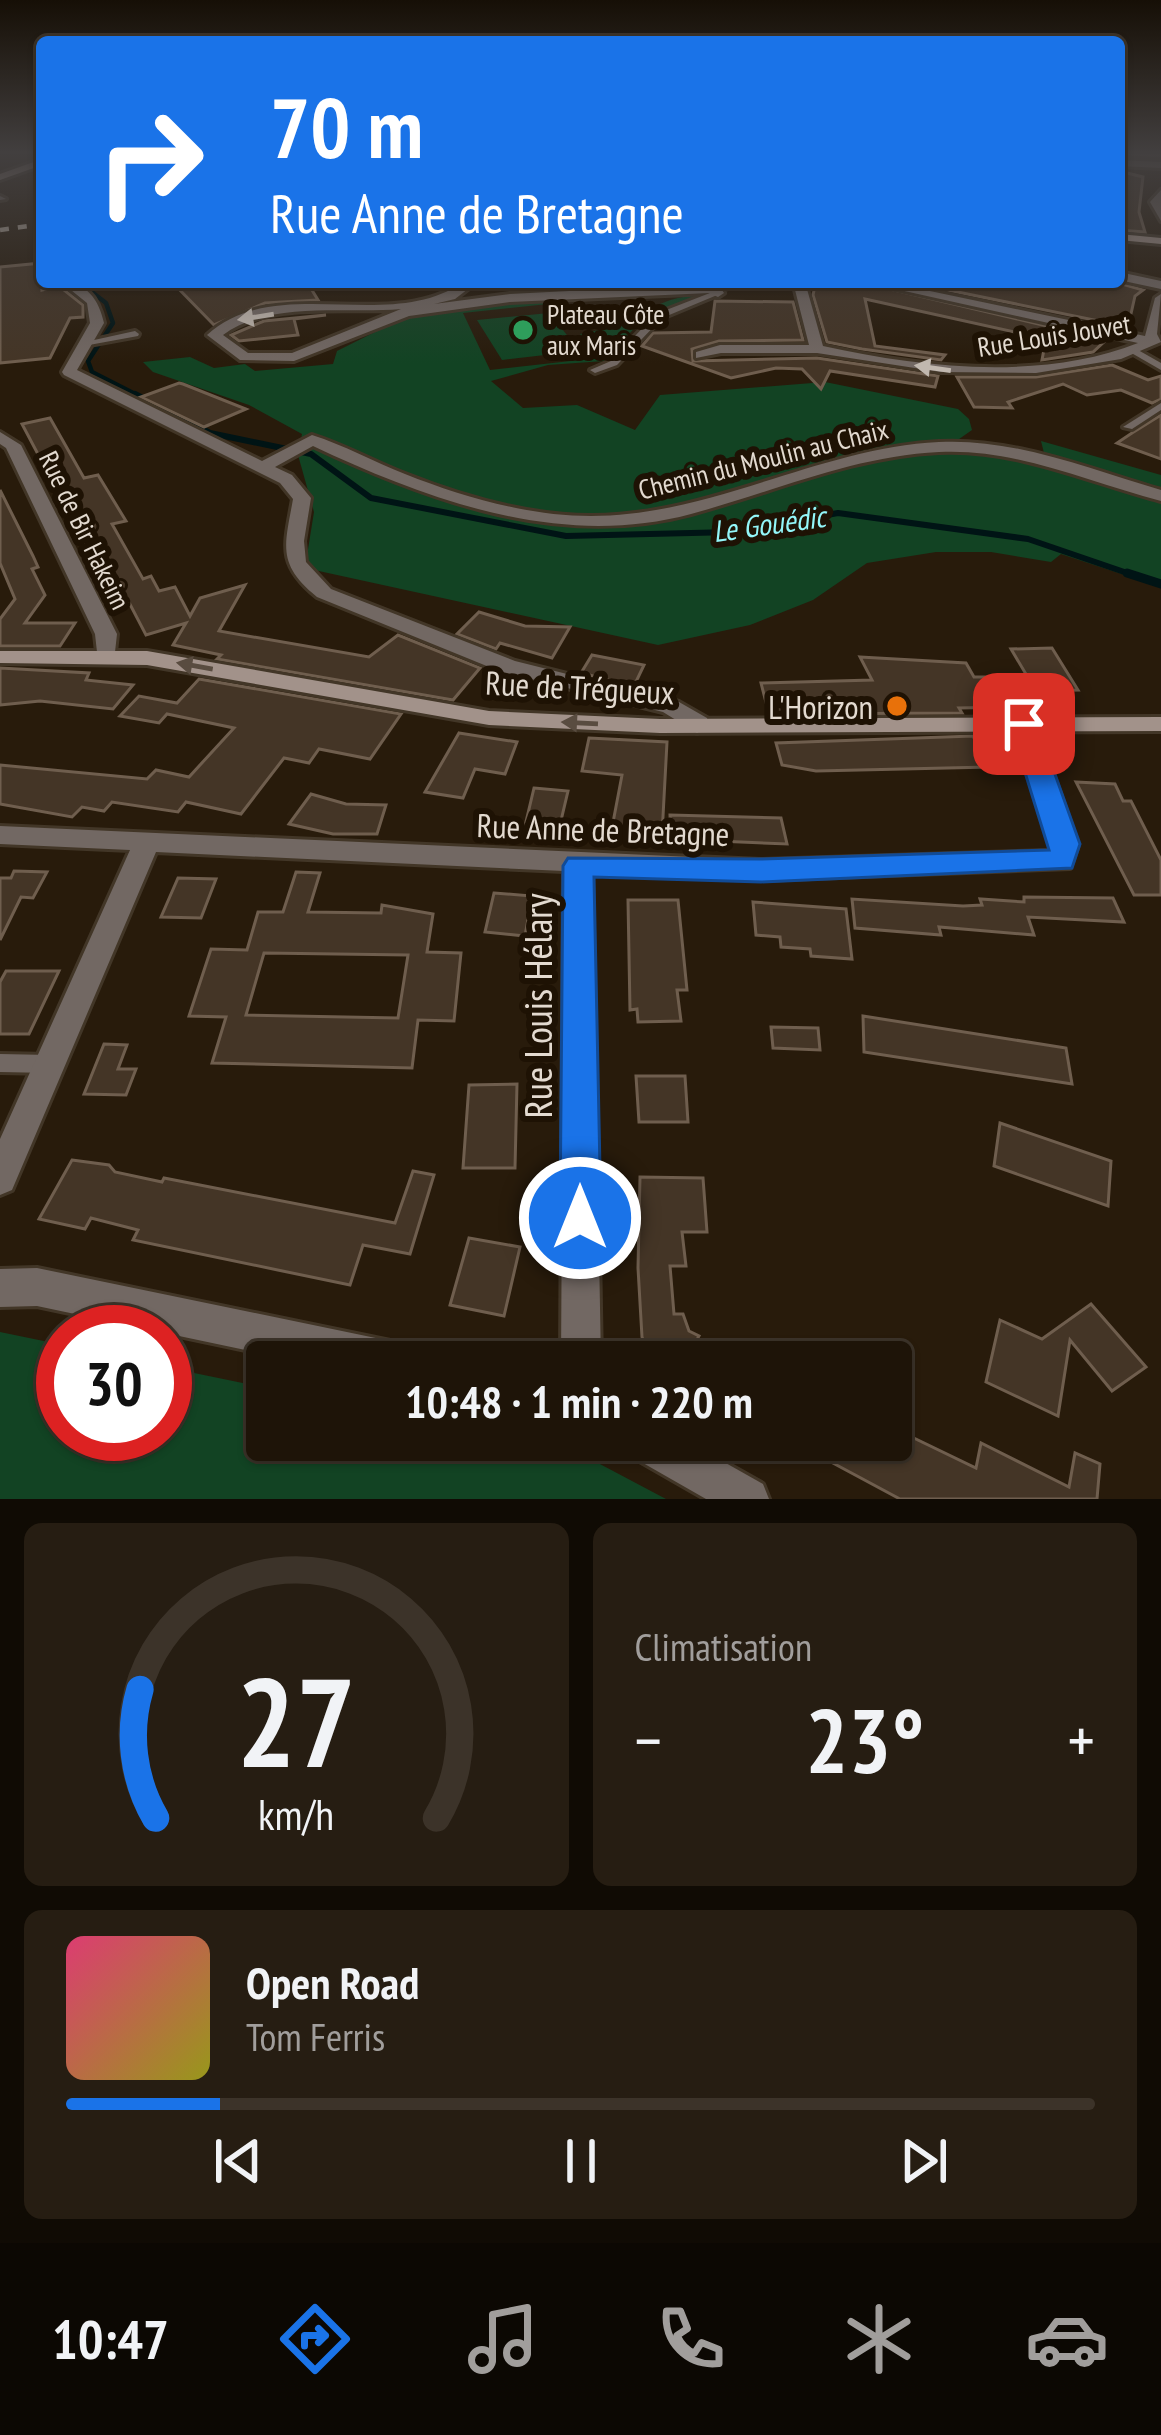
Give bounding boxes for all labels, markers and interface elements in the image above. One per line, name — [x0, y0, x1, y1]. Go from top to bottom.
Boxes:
text: 70 m — [270, 72, 423, 181]
icon: right — [72, 84, 228, 240]
text: Rue Anne de Bretagne — [270, 178, 684, 248]
place label: Plateau Côte aux Maris — [547, 297, 665, 362]
street label: Rue Louis Jouvet — [975, 306, 1134, 364]
one-way arrow — [237, 308, 274, 327]
marker: Plateau Côte aux Maris — [510, 317, 536, 343]
one-way arrow — [913, 358, 951, 377]
street label: Chemin du Moulin au Chaix — [635, 412, 891, 506]
street label: Rue de Bir Hakeim — [32, 445, 138, 615]
water label: Le Gouédic — [710, 495, 831, 550]
one-way arrow — [176, 656, 213, 675]
street label: Rue de Trégueux — [484, 661, 676, 713]
pin — [973, 673, 1075, 775]
place label: L'Horizon — [768, 685, 873, 728]
icon: arrive — [991, 691, 1057, 757]
marker: L'Horizon — [884, 693, 910, 719]
one-way arrow — [560, 713, 598, 732]
street label: Rue Anne de Bretagne — [476, 803, 730, 855]
street label: Rue Louis Hélary — [512, 893, 563, 1119]
position arrow — [517, 1155, 643, 1281]
speed limit sign: 30 — [36, 1305, 192, 1461]
text: 10:48 · 1 min · 220 m — [405, 1372, 753, 1430]
text: Climatisation — [635, 1621, 812, 1672]
text: 27 — [237, 1640, 356, 1801]
text: 23° — [805, 1681, 924, 1798]
text: − — [635, 1697, 662, 1782]
text: + — [1068, 1697, 1095, 1782]
text: km/h — [258, 1785, 334, 1841]
text: Open Road — [246, 1953, 419, 2011]
text: Tom Ferris — [246, 2011, 385, 2062]
icon: previous — [205, 2128, 271, 2194]
icon: pause — [548, 2128, 614, 2194]
icon: next — [891, 2128, 957, 2194]
icon: directions — [273, 2297, 357, 2381]
icon: music — [461, 2297, 545, 2381]
icon: phone — [649, 2297, 733, 2381]
icon: climate — [837, 2297, 921, 2381]
icon: car — [1025, 2297, 1109, 2381]
text: 10:47 — [52, 2304, 169, 2374]

